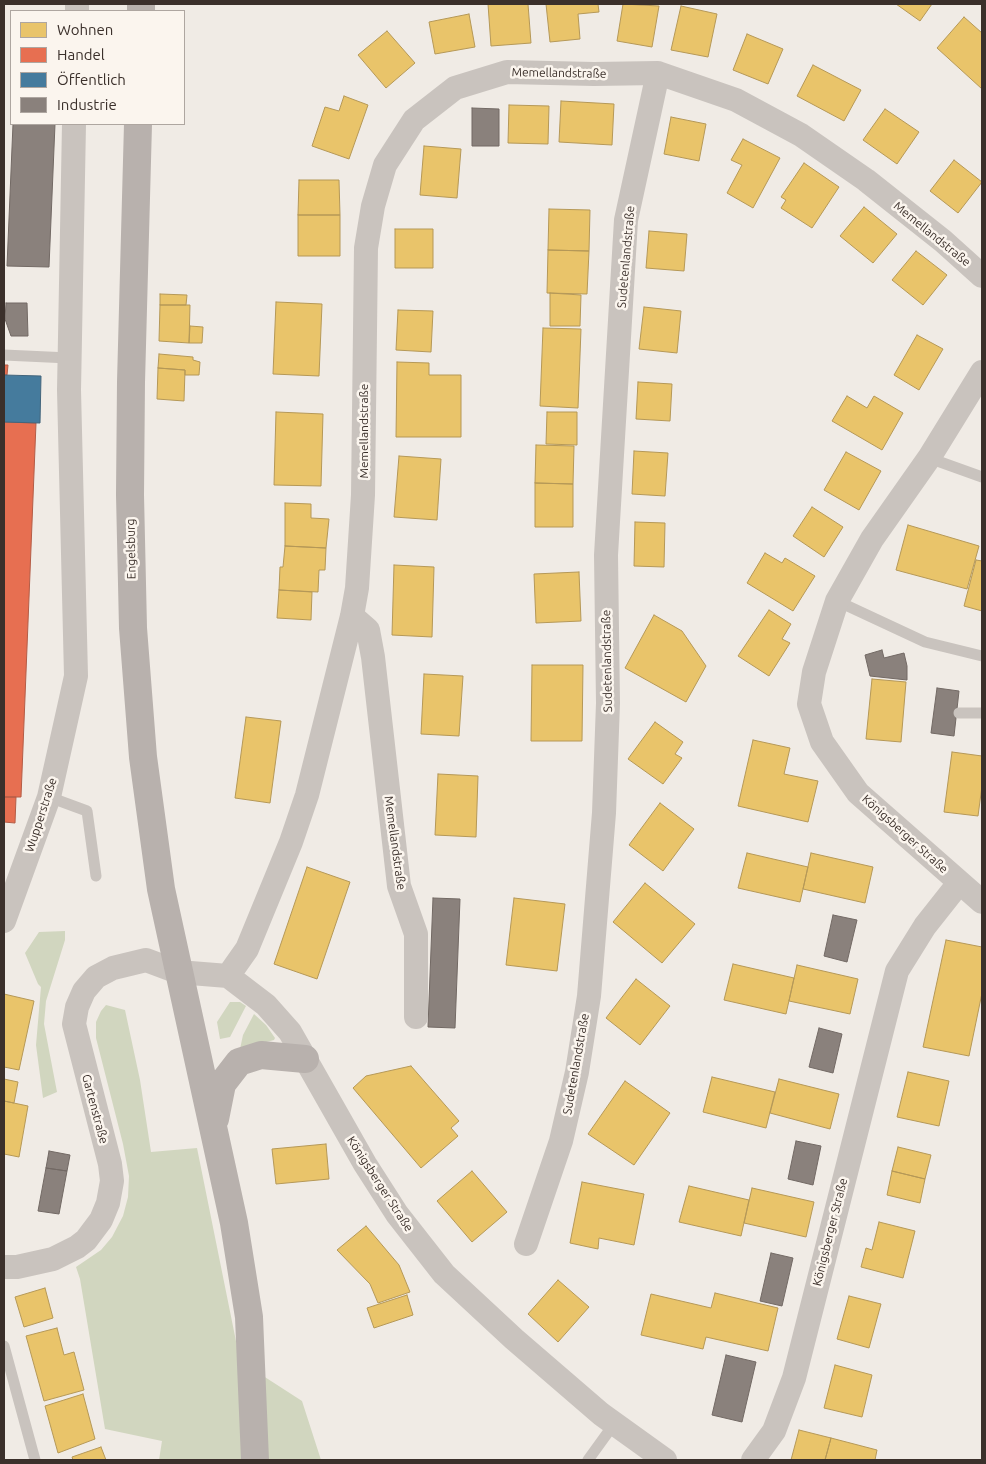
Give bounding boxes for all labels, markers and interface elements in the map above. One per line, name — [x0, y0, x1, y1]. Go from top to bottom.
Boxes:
legend — [10, 10, 185, 125]
text: Wohnen — [57, 21, 113, 38]
text: Handel — [57, 46, 105, 63]
street label: Memellandstraße — [511, 65, 607, 81]
text: Öffentlich — [57, 71, 126, 88]
text: Industrie — [57, 96, 117, 113]
street label: Memellandstraße — [891, 199, 973, 269]
street label: Sudetenlandstraße — [614, 205, 638, 309]
street label: Memellandstraße — [357, 384, 371, 478]
street label: Engelsburg — [123, 518, 139, 580]
street label: Sudetenlandstraße — [599, 610, 615, 712]
street label: Wupperstraße — [22, 776, 60, 854]
street label: Königsberger Straße — [859, 792, 951, 876]
street label: Memellandstraße — [381, 795, 409, 891]
street label: Sudetenlandstraße — [560, 1012, 592, 1116]
street label: Gartenstraße — [79, 1073, 111, 1145]
street label: Königsberger Straße — [344, 1134, 416, 1234]
street label: Königsberger Straße — [810, 1177, 850, 1287]

